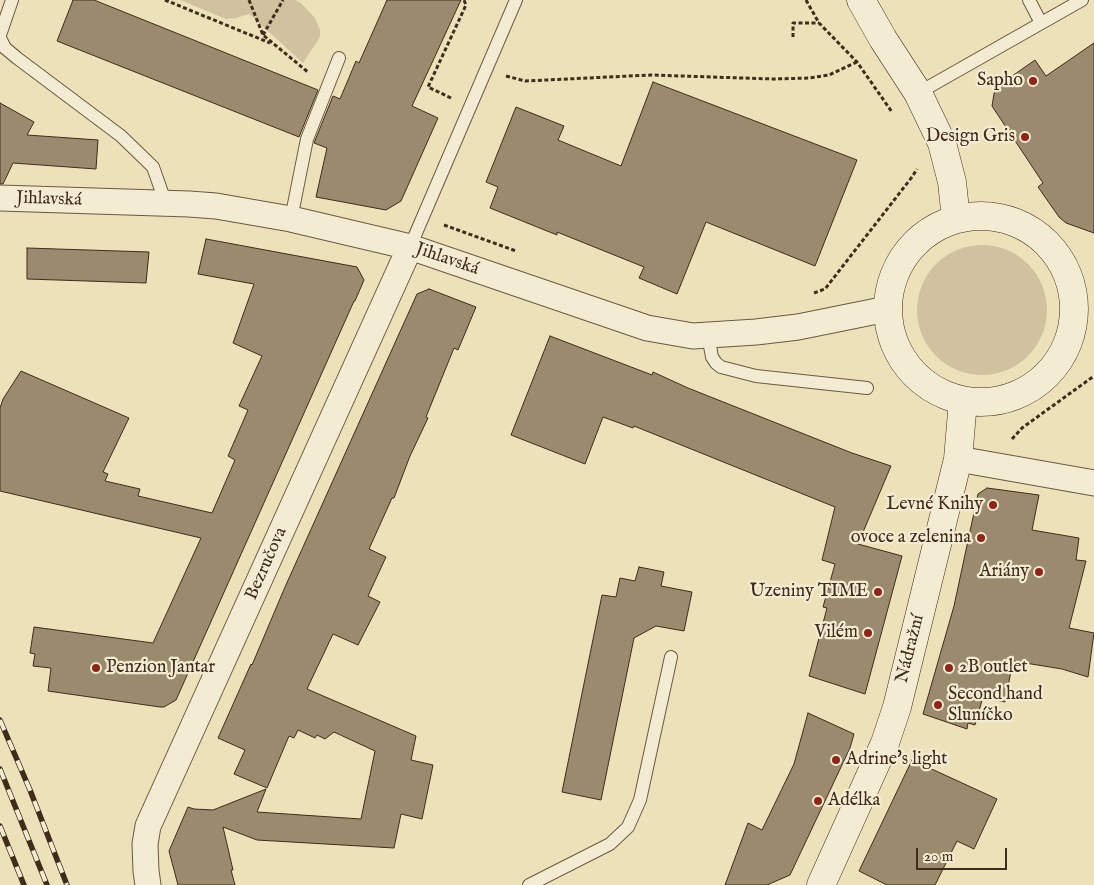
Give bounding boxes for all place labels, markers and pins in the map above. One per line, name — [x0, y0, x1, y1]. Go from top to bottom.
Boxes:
place label: Sapho — [977, 70, 1023, 92]
marker: Sapho — [1027, 75, 1039, 87]
place label: Design Gris — [926, 126, 1015, 148]
marker: Design Gris — [1019, 131, 1031, 143]
place label: Levné Knihy — [886, 494, 983, 516]
marker: Levné Knihy — [987, 499, 999, 511]
place label: ovoce a zelenina — [851, 527, 971, 549]
marker: ovoce a zelenina — [975, 532, 987, 544]
place label: Ariány — [979, 561, 1029, 583]
marker: Ariány — [1033, 566, 1045, 578]
place label: Uzeniny TIME — [750, 581, 868, 603]
marker: Uzeniny TIME — [872, 586, 884, 598]
place label: Vilém — [814, 622, 858, 644]
marker: Vilém — [862, 627, 874, 639]
place label: Penzion Jantar — [106, 657, 215, 679]
place label: 2B outlet — [959, 657, 1028, 679]
marker: Penzion Jantar — [90, 662, 102, 674]
marker: 2B outlet — [943, 662, 955, 674]
place label: Second hand Sluníčko — [948, 684, 1043, 726]
marker: Second hand Sluníčko — [932, 699, 944, 711]
place label: Adrine's light — [846, 749, 947, 771]
marker: Adrine's light — [830, 754, 842, 766]
place label: Adélka — [828, 790, 880, 812]
marker: Adélka — [812, 795, 824, 807]

